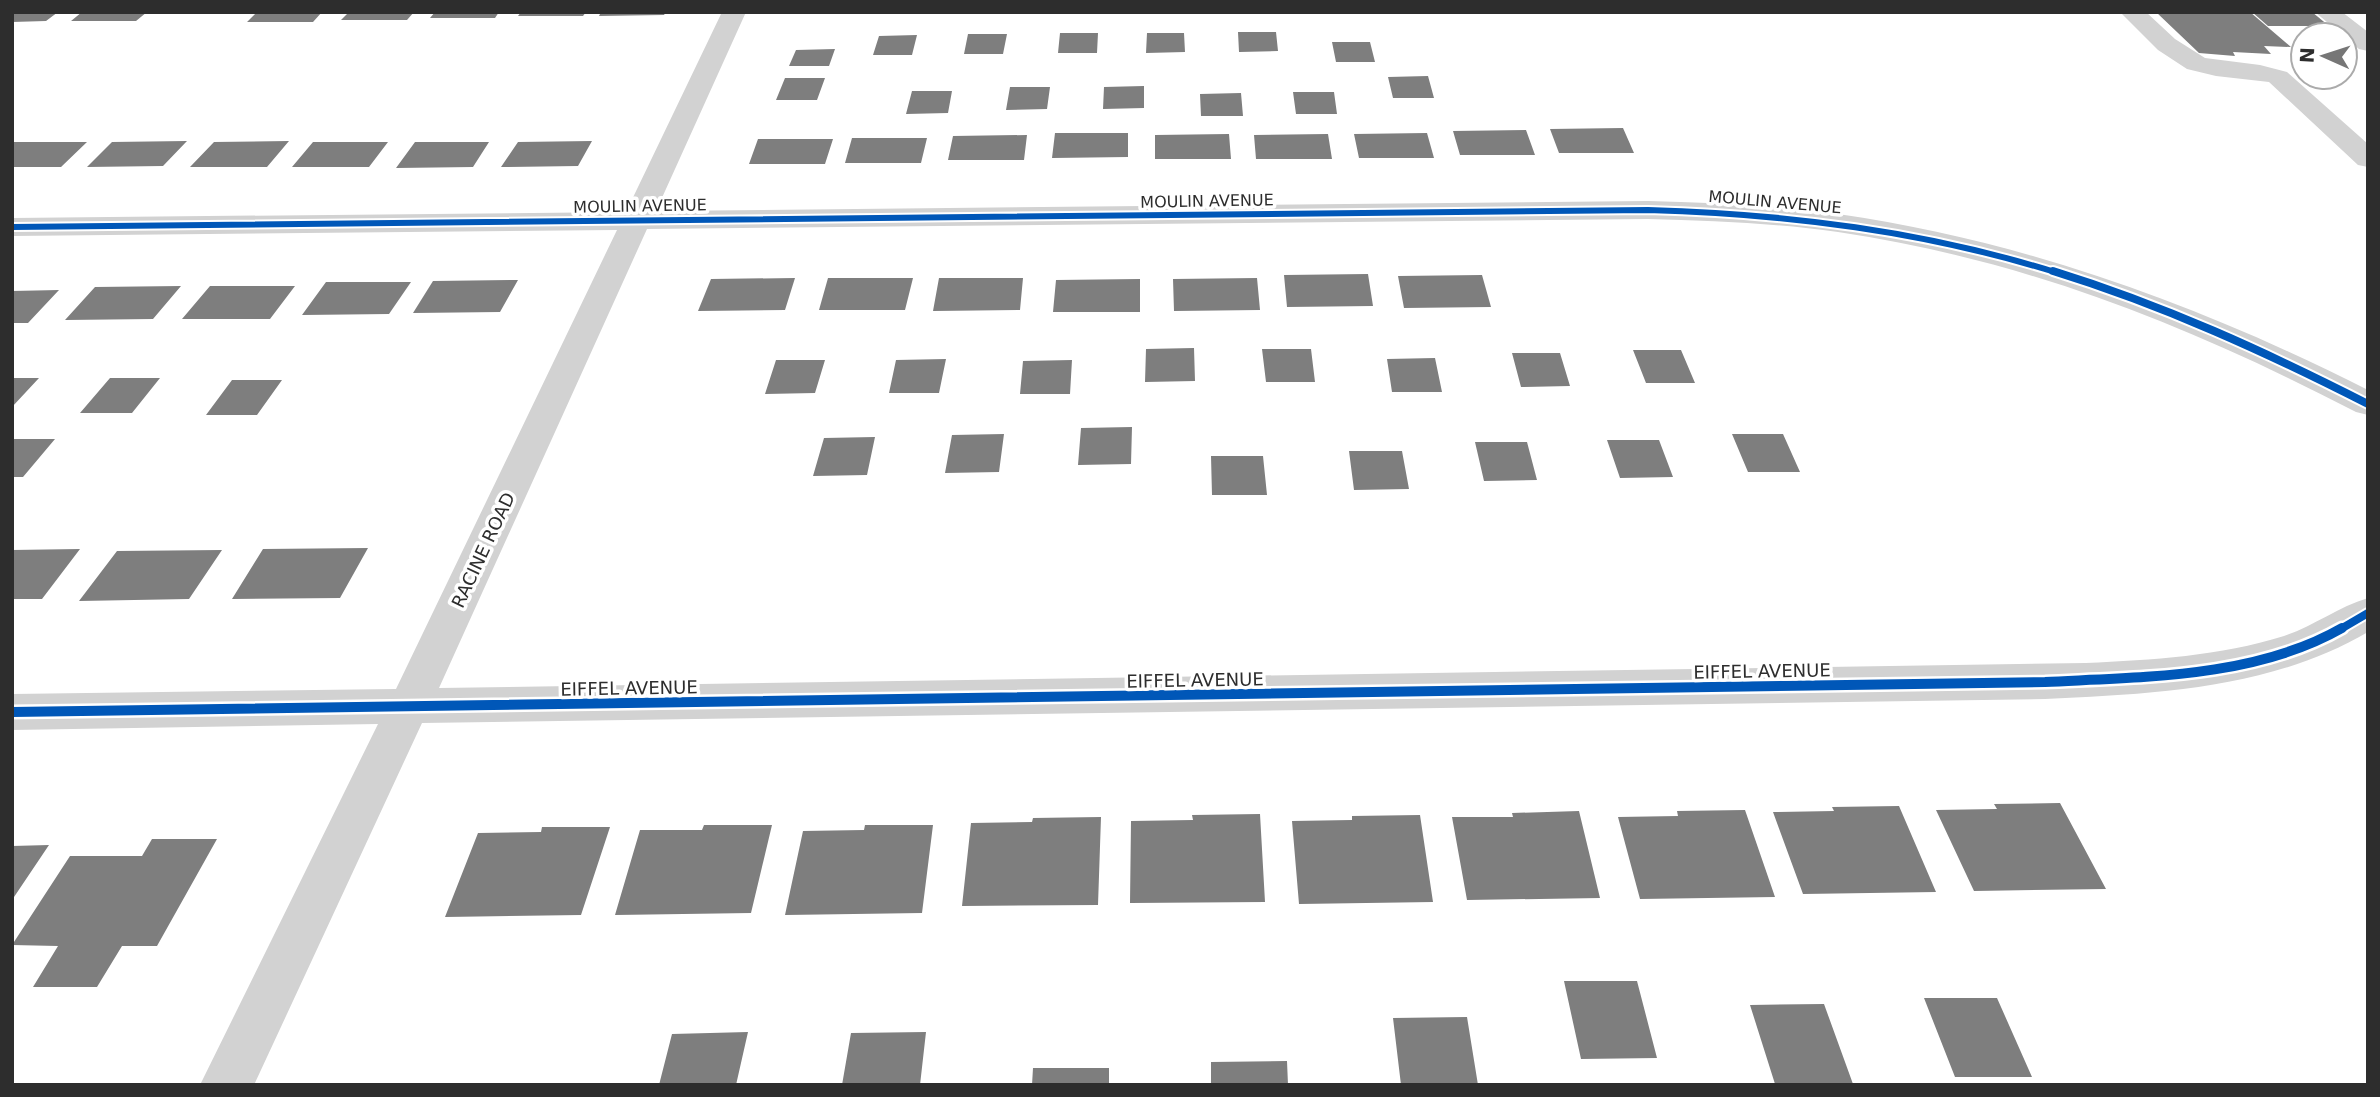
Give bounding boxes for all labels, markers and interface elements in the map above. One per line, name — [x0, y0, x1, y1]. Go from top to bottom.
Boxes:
north arrow — [2289, 21, 2359, 91]
text: N — [2296, 47, 2318, 64]
street label: MOULIN AVENUE — [1708, 187, 1842, 217]
street label: MOULIN AVENUE — [1140, 190, 1274, 212]
street label: MOULIN AVENUE — [573, 195, 707, 217]
street label: RACINE ROAD — [447, 489, 519, 611]
street label: EIFFEL AVENUE — [1693, 659, 1831, 683]
street label: EIFFEL AVENUE — [1126, 668, 1264, 692]
street label: EIFFEL AVENUE — [560, 676, 698, 700]

